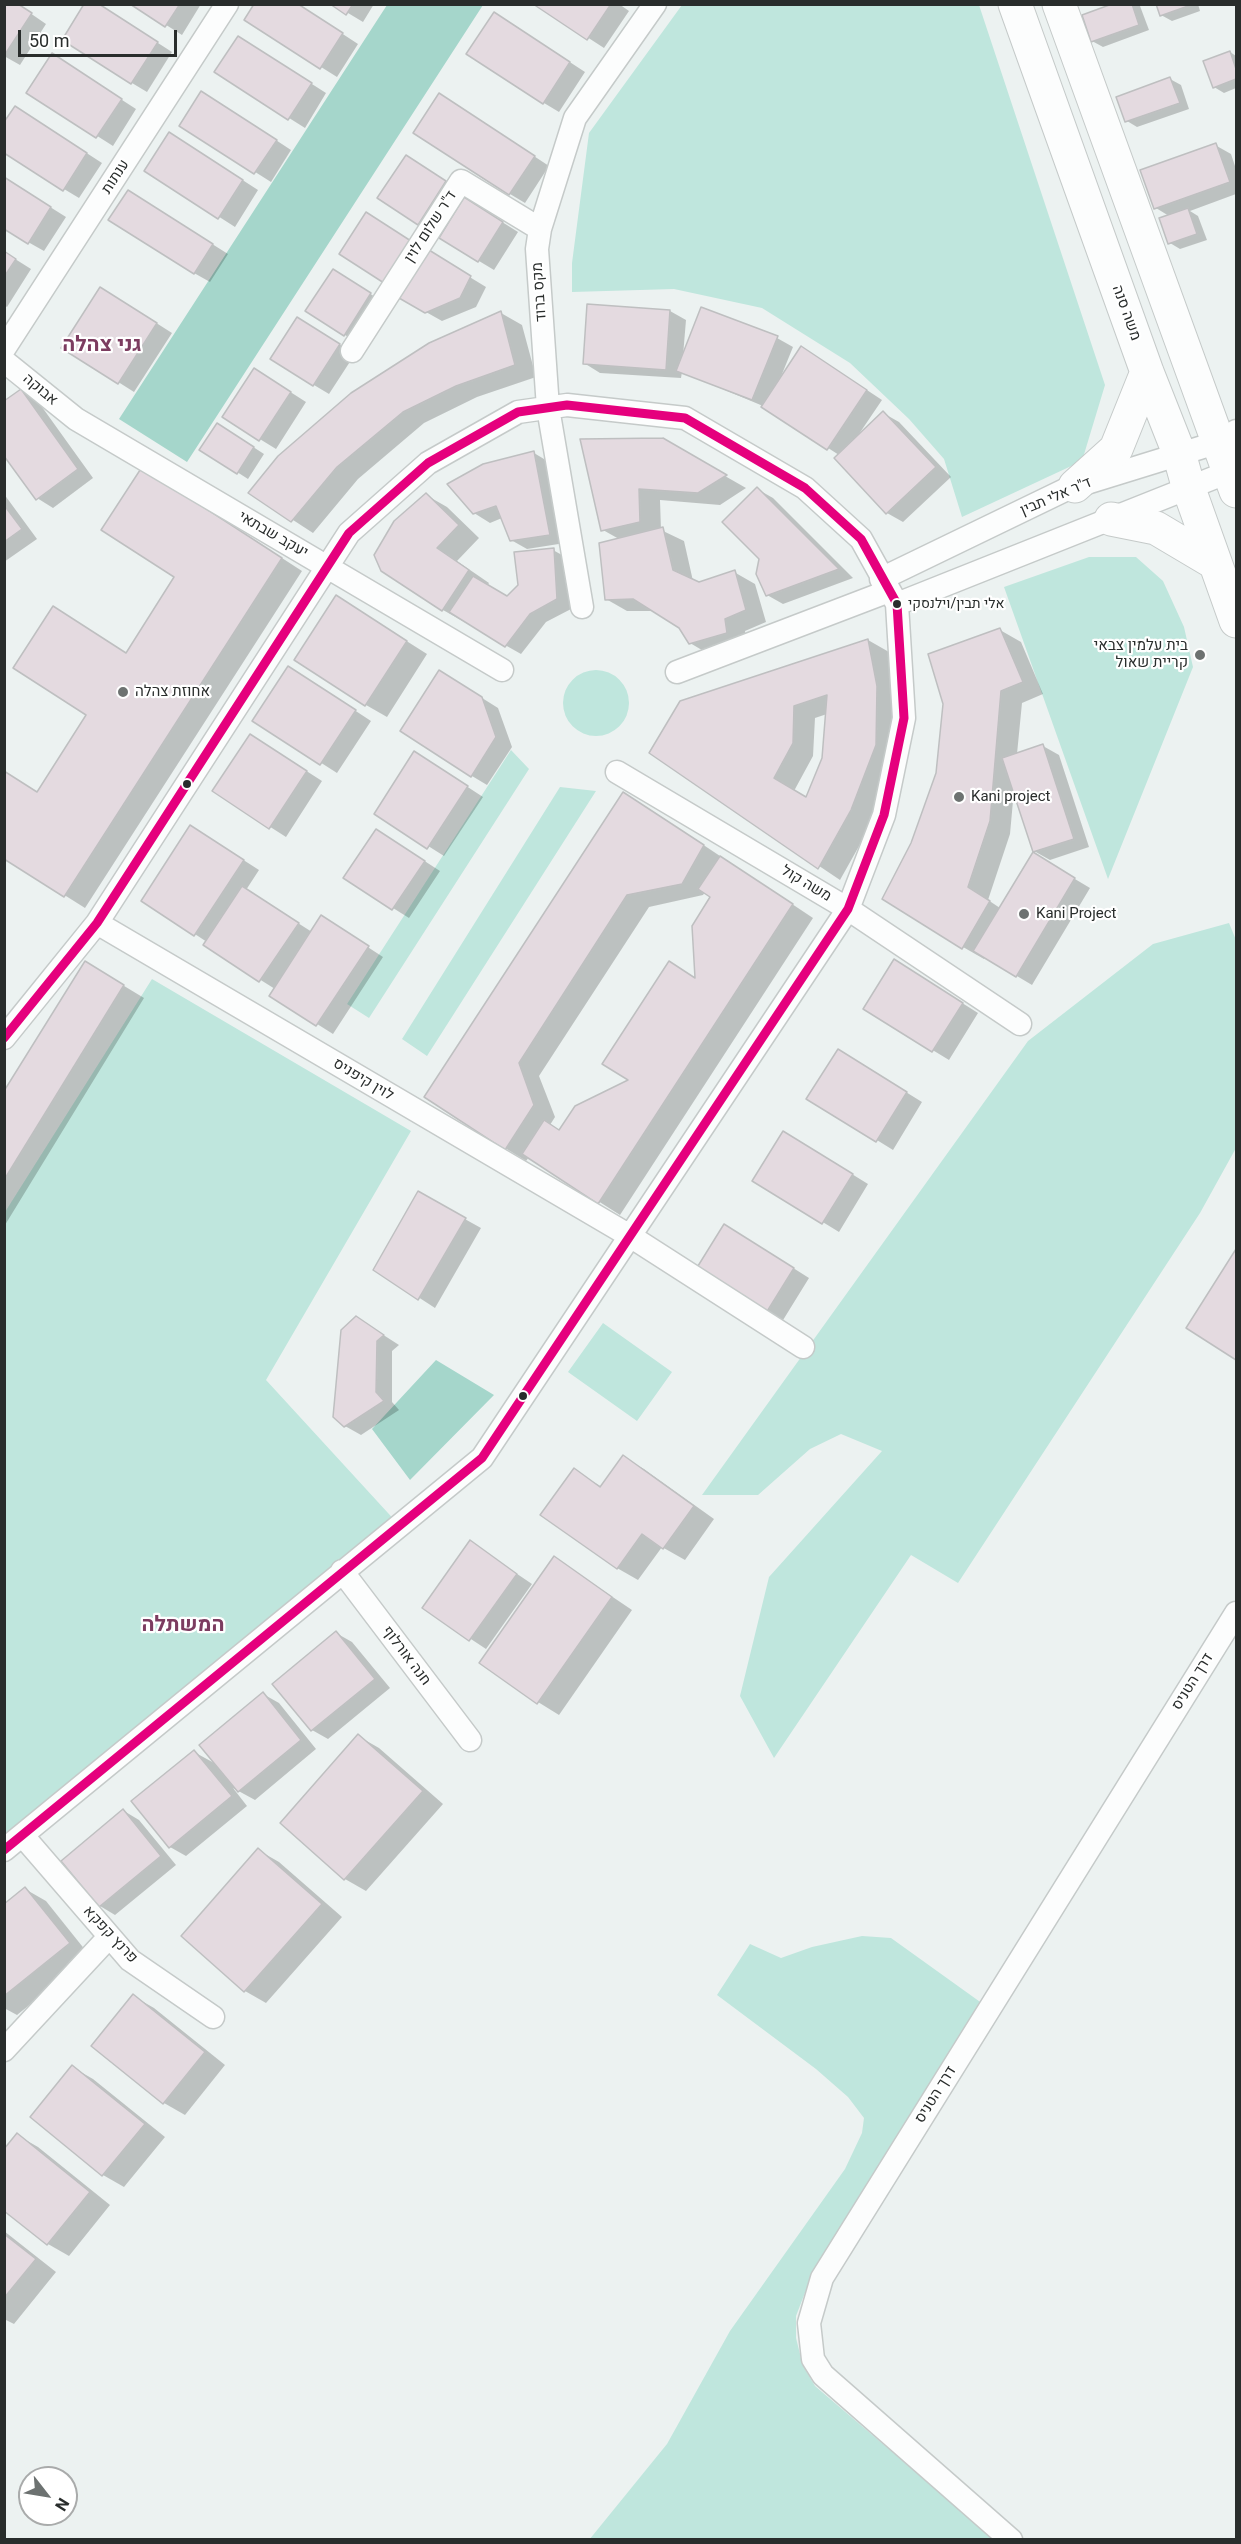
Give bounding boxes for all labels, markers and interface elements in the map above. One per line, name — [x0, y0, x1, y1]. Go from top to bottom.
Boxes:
scale bar — [21, 18, 180, 56]
text: 50 m — [29, 30, 69, 51]
street label: ענתות — [98, 156, 134, 198]
street label: ד"ר שלום לוין — [401, 188, 461, 266]
street label: מקס ברוד — [529, 262, 551, 322]
street label: משה סנה — [1108, 283, 1144, 343]
district label: גני צהלה — [62, 333, 142, 359]
street label: אבוקה — [19, 370, 61, 410]
street label: ד"ר אלי תבין — [1018, 474, 1094, 520]
street label: יעקב שבתאי — [235, 508, 311, 562]
place label: אלי תבין/וילנסקי — [908, 596, 1004, 612]
marker: אלי תבין/וילנסקי — [891, 598, 903, 610]
place label: בית עלמין צבאי קריית שאול — [1094, 637, 1188, 672]
marker: בית עלמין צבאי קריית שאול — [1193, 648, 1207, 662]
place label: אחוזת צהלה — [135, 683, 210, 701]
marker: אחוזת צהלה — [116, 685, 130, 699]
unlabelled marker — [181, 778, 193, 790]
place label: Kani project — [971, 788, 1050, 806]
marker: Kani project — [952, 790, 966, 804]
street label: משה קול — [778, 862, 834, 906]
place label: Kani Project — [1036, 905, 1116, 923]
marker: Kani Project — [1017, 907, 1031, 921]
street label: לוין קיפניס — [329, 1055, 397, 1105]
unlabelled marker — [517, 1390, 529, 1402]
district label: המשתלה — [142, 1613, 224, 1639]
street label: חנה אורלוף — [378, 1623, 434, 1689]
street label: דרך הטניס — [1168, 1650, 1218, 1714]
street label: פרנץ קפקא — [79, 1903, 141, 1967]
street label: דרך הטניס — [911, 2063, 961, 2127]
north arrow — [18, 2466, 78, 2526]
text: N — [51, 2495, 73, 2514]

